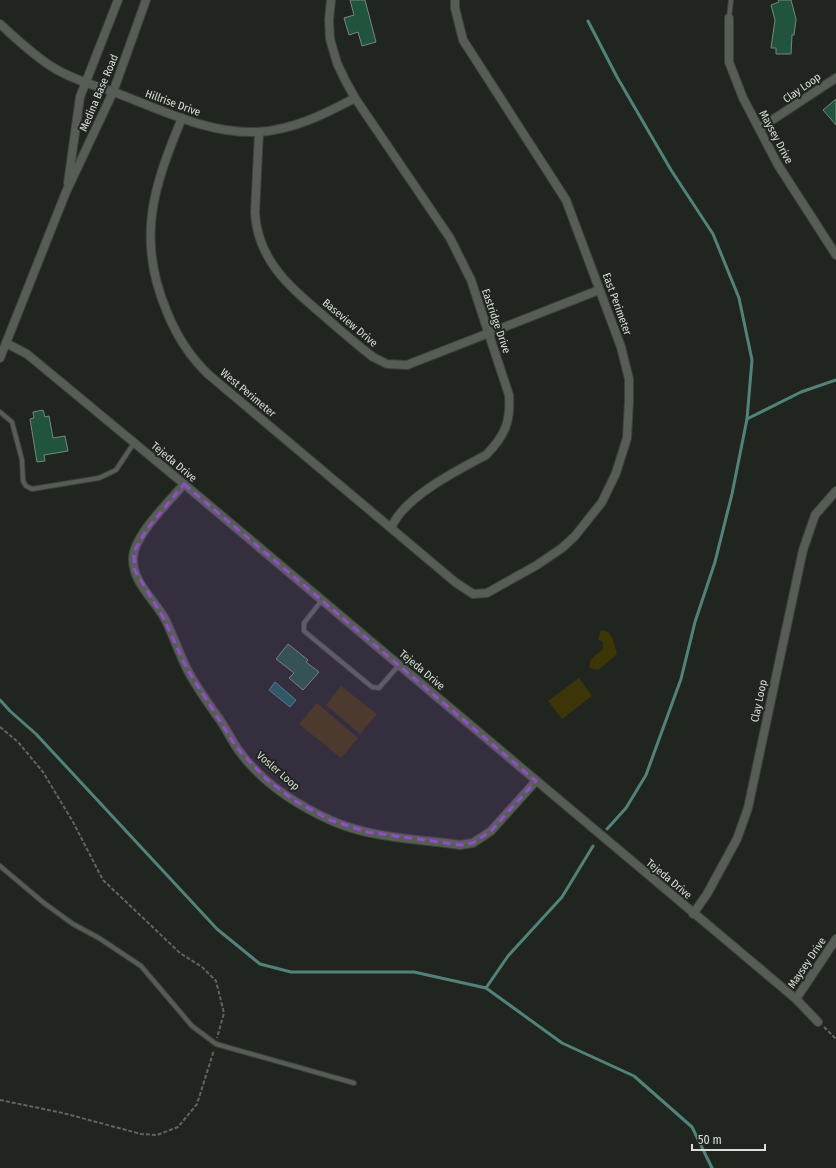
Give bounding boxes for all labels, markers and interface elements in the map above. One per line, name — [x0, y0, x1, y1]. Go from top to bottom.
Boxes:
street label: Medina Base Road — [77, 52, 121, 134]
street label: Clay Loop — [781, 70, 823, 106]
street label: Hillrise Drive — [144, 87, 202, 119]
street label: Maysey Drive — [756, 108, 796, 166]
street label: East Perimeter — [600, 271, 634, 337]
street label: Eastridge Drive — [479, 287, 513, 355]
street label: Baseview Drive — [320, 296, 380, 350]
street label: West Perimeter — [218, 366, 279, 420]
street label: Tejeda Drive — [149, 439, 199, 485]
street label: Tejeda Drive — [397, 647, 447, 693]
street label: Clay Loop — [748, 678, 770, 723]
street label: Vosler Loop — [254, 749, 302, 793]
street label: Tejeda Drive — [644, 856, 694, 902]
street label: Maysey Drive — [785, 935, 829, 991]
scale bar — [692, 1126, 765, 1152]
text: 50 m — [698, 1133, 722, 1147]

